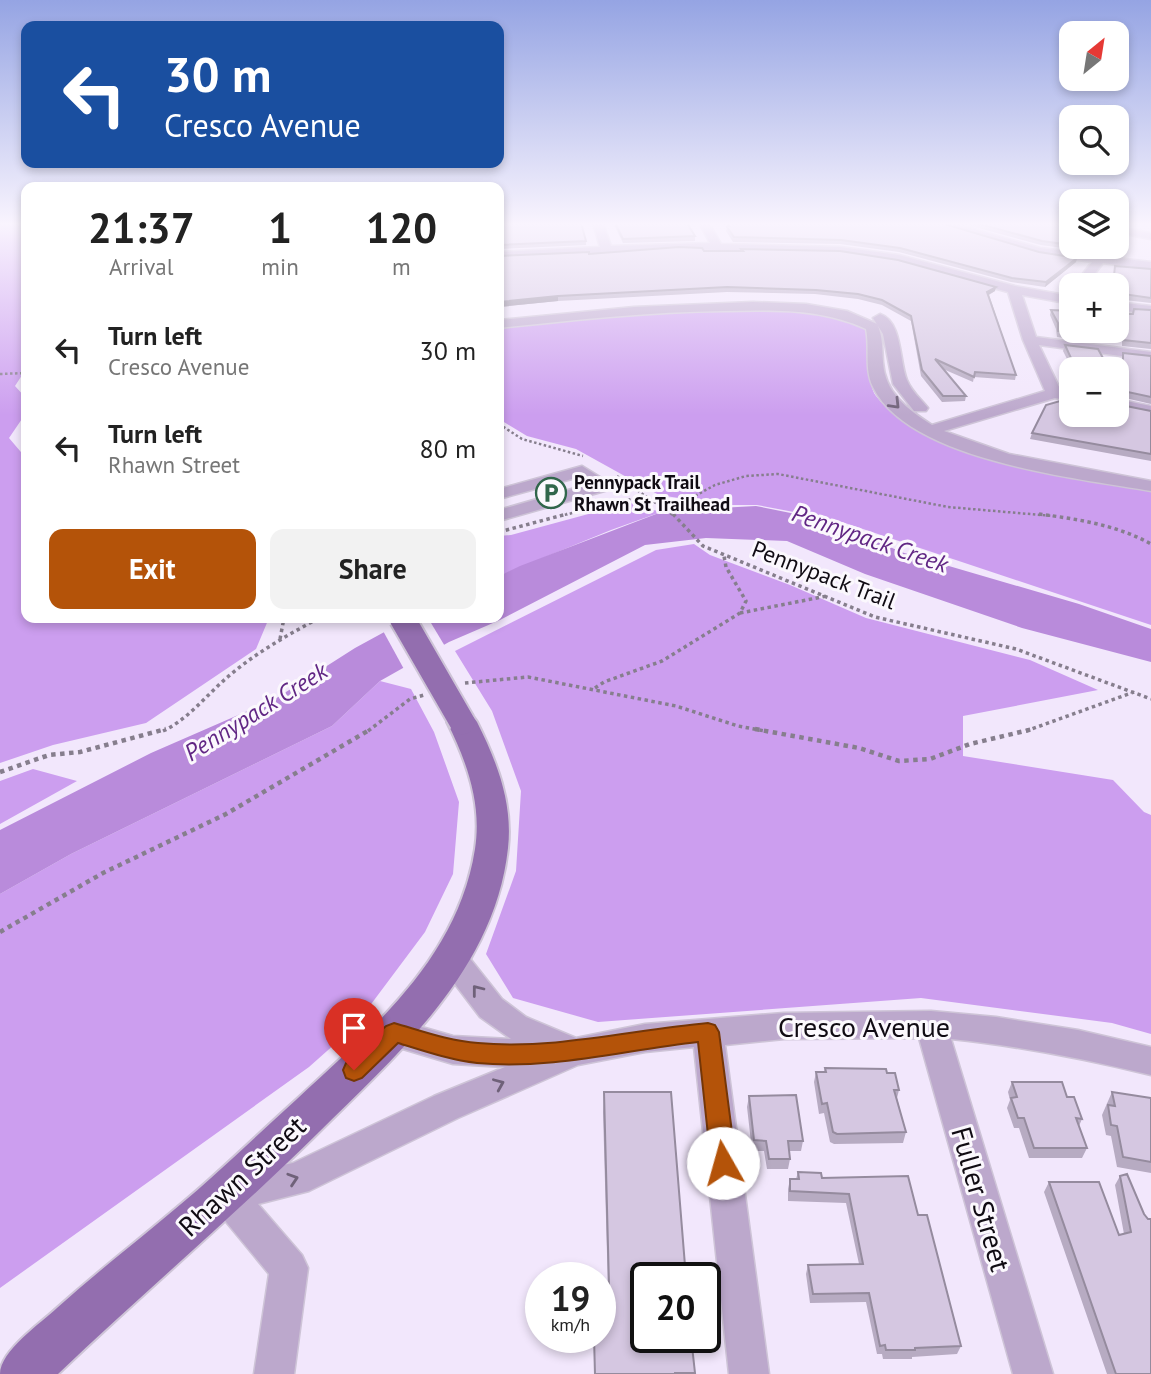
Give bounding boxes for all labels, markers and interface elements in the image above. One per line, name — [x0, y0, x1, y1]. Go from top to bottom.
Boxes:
north arrow — [1059, 21, 1129, 91]
map controls — [1059, 21, 1129, 427]
text: 30 m — [164, 42, 271, 106]
icon: left — [49, 49, 140, 140]
text: Cresco Avenue — [164, 104, 361, 146]
button: search — [1059, 105, 1129, 175]
button: layers — [1059, 189, 1129, 259]
text: 21:37 — [88, 200, 194, 255]
text: 1 — [268, 200, 292, 255]
text: 120 — [366, 200, 437, 255]
text: Arrival — [109, 252, 173, 281]
text: min — [261, 252, 299, 281]
text: m — [392, 252, 411, 281]
button: + — [1059, 273, 1129, 343]
text: Turn left — [108, 319, 202, 352]
icon: left — [49, 331, 87, 369]
text: 30 m — [420, 334, 476, 367]
text: Cresco Avenue — [108, 352, 249, 381]
button: − — [1059, 357, 1129, 427]
one-way arrow — [887, 396, 900, 409]
text: Turn left — [108, 417, 202, 450]
icon: left — [49, 429, 87, 467]
text: 80 m — [420, 432, 476, 465]
text: Rhawn Street — [108, 450, 240, 479]
place label: Pennypack Trail Rhawn St Trailhead — [574, 470, 730, 516]
parking icon: Pennypack Trail Rhawn St Trailhead — [534, 476, 568, 510]
water label: Pennypack Creek — [788, 497, 953, 580]
button: Exit — [49, 529, 256, 609]
button: Share — [270, 529, 476, 609]
street label: Pennypack Trail — [748, 534, 901, 615]
water label: Pennypack Creek — [178, 655, 334, 768]
one-way arrow — [473, 986, 486, 998]
pin — [324, 998, 384, 1070]
street label: Cresco Avenue — [778, 1008, 950, 1045]
icon: arrive — [335, 1009, 373, 1047]
one-way arrow — [492, 1078, 504, 1092]
street label: Rhawn Street — [170, 1107, 313, 1244]
street label: Fuller Street — [943, 1122, 1020, 1276]
position arrow — [686, 1126, 760, 1200]
one-way arrow — [286, 1173, 298, 1187]
speed limit sign: 20 — [630, 1262, 721, 1353]
text: 19 — [551, 1275, 590, 1321]
text: km/h — [551, 1313, 590, 1336]

